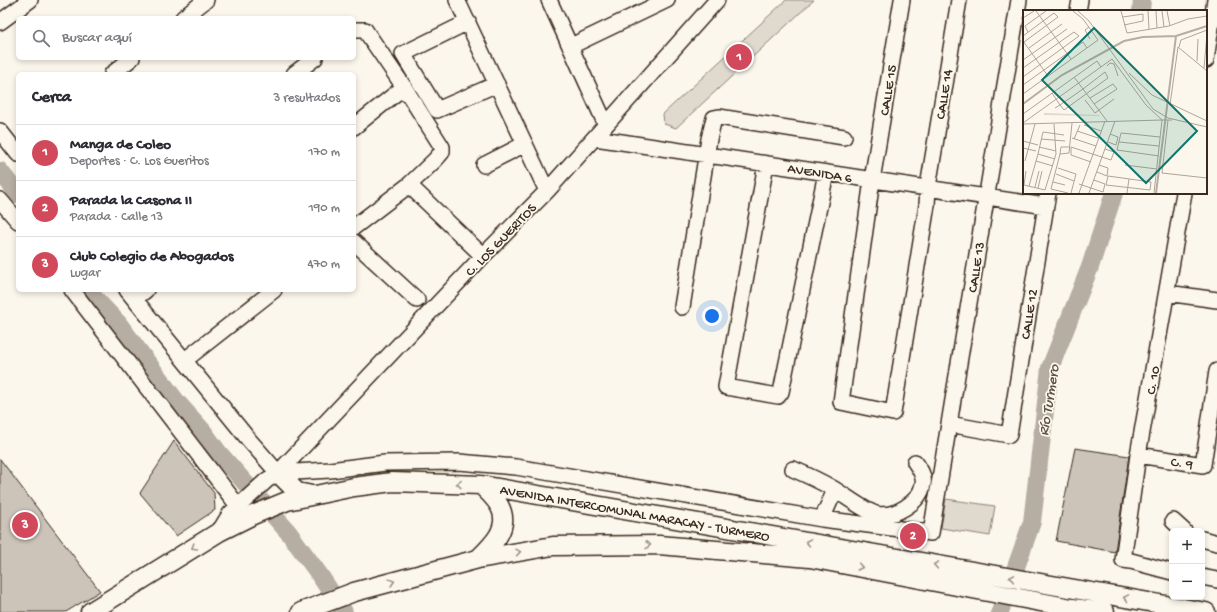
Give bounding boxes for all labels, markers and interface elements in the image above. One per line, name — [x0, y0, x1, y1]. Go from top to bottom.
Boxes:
inset map — [1023, 10, 1207, 194]
search box — [16, 16, 356, 60]
icon: search — [30, 27, 52, 49]
text: Buscar aquí — [62, 29, 132, 47]
pin: 1 — [726, 42, 752, 72]
street label: CALLE 15 — [877, 64, 902, 117]
street label: CALLE 14 — [933, 68, 958, 121]
text: Cerca — [32, 88, 71, 108]
text: 3 resultados — [273, 91, 340, 106]
text: Manga de Coleo — [70, 136, 171, 154]
text: 1 — [42, 145, 48, 160]
text: 170 m — [308, 145, 340, 160]
text: Deportes · C. Los Gueritos — [70, 154, 209, 169]
street label: AVENIDA 6 — [786, 161, 854, 188]
text: Parada la Casona II — [70, 192, 192, 210]
street label: C. LOS GUERITOS — [463, 200, 541, 281]
text: 2 — [42, 201, 48, 216]
text: 190 m — [309, 201, 340, 216]
text: Parada · Calle 13 — [70, 210, 163, 225]
street label: CALLE 13 — [965, 241, 990, 294]
text: Club Colegio de Abogados — [70, 248, 234, 266]
text: 3 — [42, 257, 48, 272]
text: 470 m — [307, 257, 340, 272]
text: Lugar — [70, 266, 100, 281]
street label: CALLE 12 — [1018, 288, 1043, 341]
your location — [702, 306, 722, 326]
water label: Río Turmero — [1035, 362, 1065, 437]
street label: C. 10 — [1144, 365, 1165, 396]
street label: C. 9 — [1169, 455, 1194, 474]
one-way arrow — [456, 480, 462, 488]
street label: AVENIDA INTERCOMUNAL MARACAY - TURMERO — [498, 482, 771, 547]
pin: 3 — [12, 510, 38, 540]
pin: 2 — [900, 521, 926, 551]
map controls — [1169, 528, 1205, 600]
button: + — [1169, 528, 1205, 564]
one-way arrow — [805, 539, 811, 547]
one-way arrow — [645, 541, 651, 549]
one-way arrow — [191, 542, 198, 549]
one-way arrow — [515, 548, 521, 557]
one-way arrow — [933, 561, 939, 570]
one-way arrow — [857, 563, 863, 571]
button: − — [1169, 564, 1205, 600]
one-way arrow — [1009, 574, 1015, 583]
one-way arrow — [388, 578, 395, 587]
one-way arrow — [1123, 594, 1129, 603]

